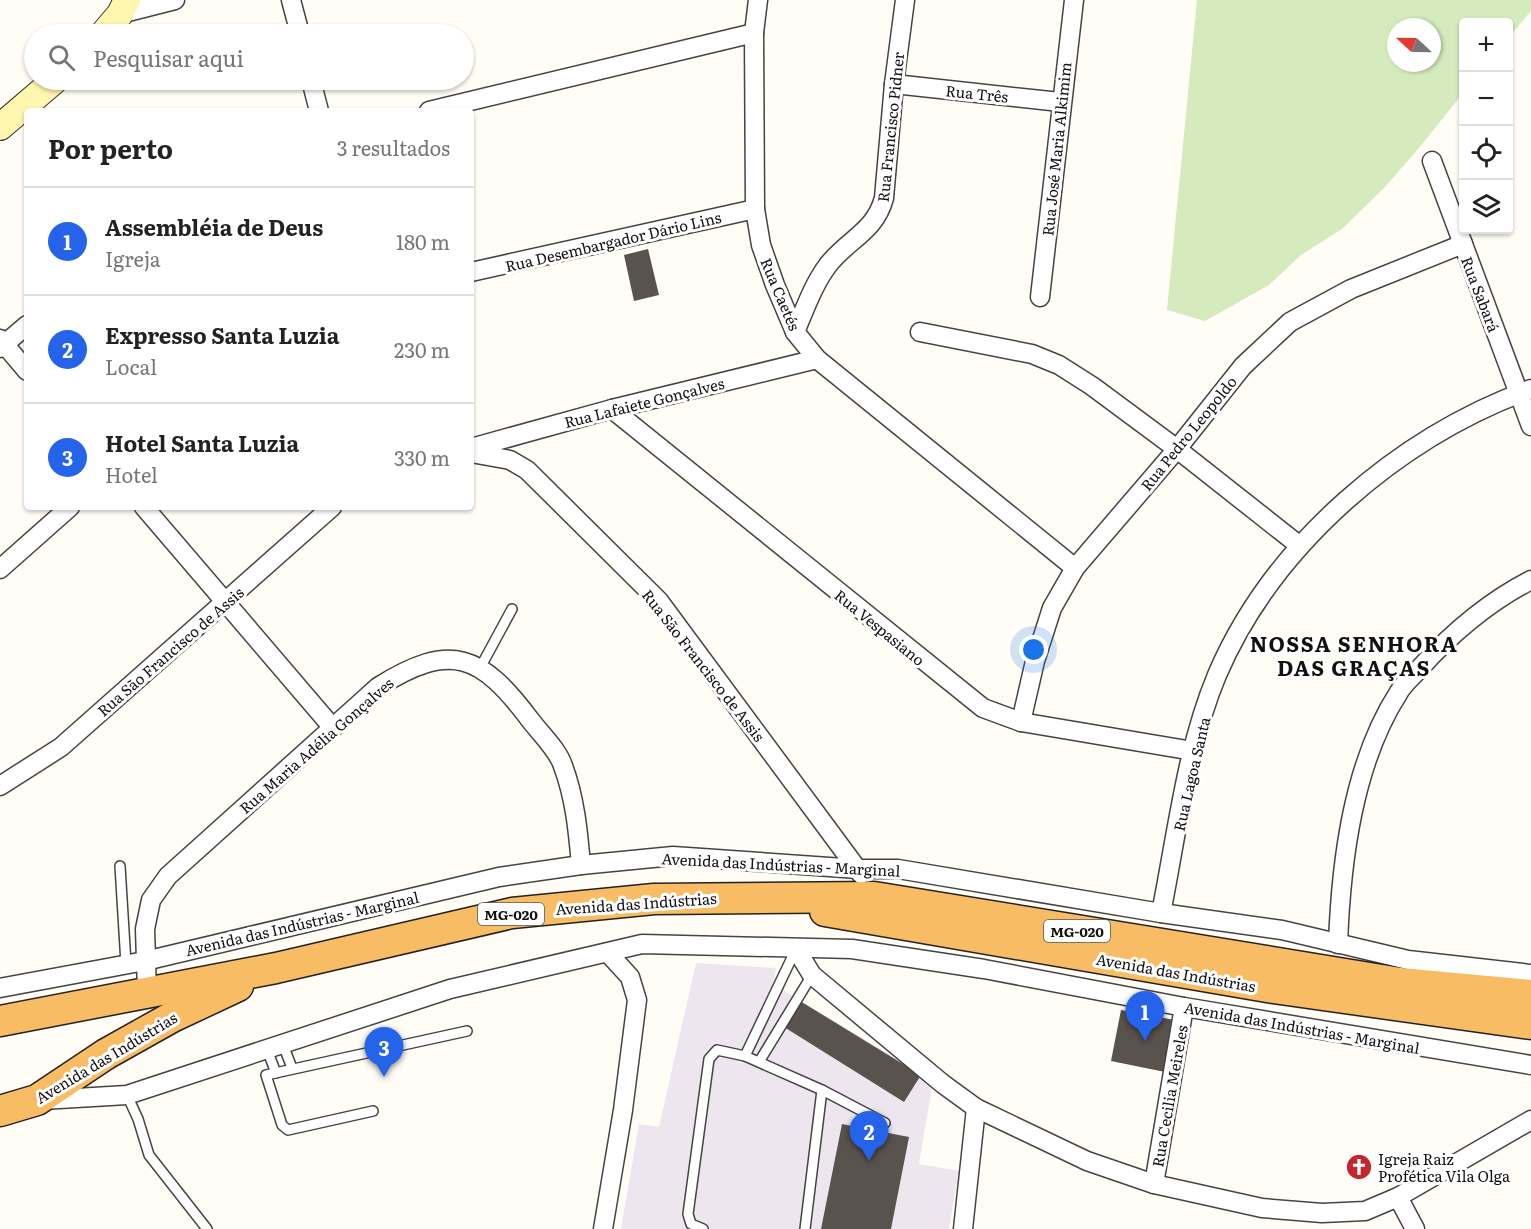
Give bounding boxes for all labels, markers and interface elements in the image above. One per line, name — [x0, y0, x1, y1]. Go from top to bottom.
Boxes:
north arrow — [1387, 18, 1441, 72]
map controls — [1459, 18, 1513, 234]
button: + — [1459, 18, 1513, 72]
search box — [24, 24, 474, 90]
icon: search — [45, 41, 78, 74]
text: Pesquisar aqui — [93, 41, 244, 74]
street label: Rua Francisco Pidner — [871, 51, 909, 203]
street label: Rua José Maria Alkimim — [1035, 60, 1077, 237]
button: − — [1459, 72, 1513, 126]
street label: Rua Três — [945, 78, 1010, 108]
button: locate — [1459, 126, 1513, 180]
text: Por perto — [48, 128, 173, 167]
text: 3 resultados — [337, 132, 450, 162]
button: layers — [1459, 180, 1513, 234]
street label: Rua Desembargador Dário Lins — [503, 205, 723, 277]
text: Assembléia de Deus — [105, 210, 323, 243]
text: 1 — [63, 226, 72, 256]
text: 180 m — [396, 226, 450, 256]
text: Igreja — [105, 243, 161, 273]
street label: Rua Sabará — [1456, 253, 1506, 336]
street label: Rua Caetés — [755, 254, 807, 334]
text: Expresso Santa Luzia — [105, 318, 340, 351]
text: 2 — [62, 334, 73, 364]
text: 230 m — [394, 334, 450, 364]
text: Local — [105, 351, 157, 381]
street label: Rua Pedro Leopoldo — [1134, 370, 1242, 495]
street label: Rua Lafaiete Gonçalves — [562, 371, 727, 433]
text: Hotel Santa Luzia — [105, 426, 299, 459]
text: 3 — [62, 442, 73, 472]
text: 330 m — [394, 442, 450, 472]
text: Hotel — [105, 459, 158, 489]
street label: Rua São Francisco de Assis — [92, 581, 249, 721]
street label: Rua Vespasiano — [830, 583, 930, 671]
street label: Rua São Francisco de Assis — [637, 584, 771, 746]
district label: NOSSA SENHORA DAS GRAÇAS — [1250, 627, 1458, 682]
your location — [1019, 635, 1048, 664]
street label: Rua Maria Adélia Gonçalves — [234, 671, 398, 819]
street label: Rua Lagoa Santa — [1167, 714, 1216, 833]
street label: Avenida das Indústrias - Marginal — [661, 846, 901, 882]
street label: Avenida das Indústrias - Marginal — [183, 885, 421, 961]
street label: Avenida das Indústrias — [555, 886, 718, 920]
road number: MG-020 — [478, 903, 544, 925]
road number: MG-020 — [1044, 920, 1110, 942]
street label: Avenida das Indústrias — [1094, 947, 1258, 997]
pin: 1 — [1126, 992, 1164, 1041]
street label: Avenida das Indústrias - Marginal — [1182, 995, 1422, 1059]
street label: Avenida das Indústrias — [31, 1005, 181, 1108]
street label: Rua Cecilia Meireles — [1145, 1023, 1193, 1169]
pin: 3 — [364, 1028, 404, 1077]
pin: 2 — [850, 1112, 888, 1161]
place label: Igreja Raiz Profética Vila Olga — [1378, 1147, 1511, 1187]
church icon: Igreja Raiz Profética Vila Olga — [1344, 1152, 1374, 1182]

